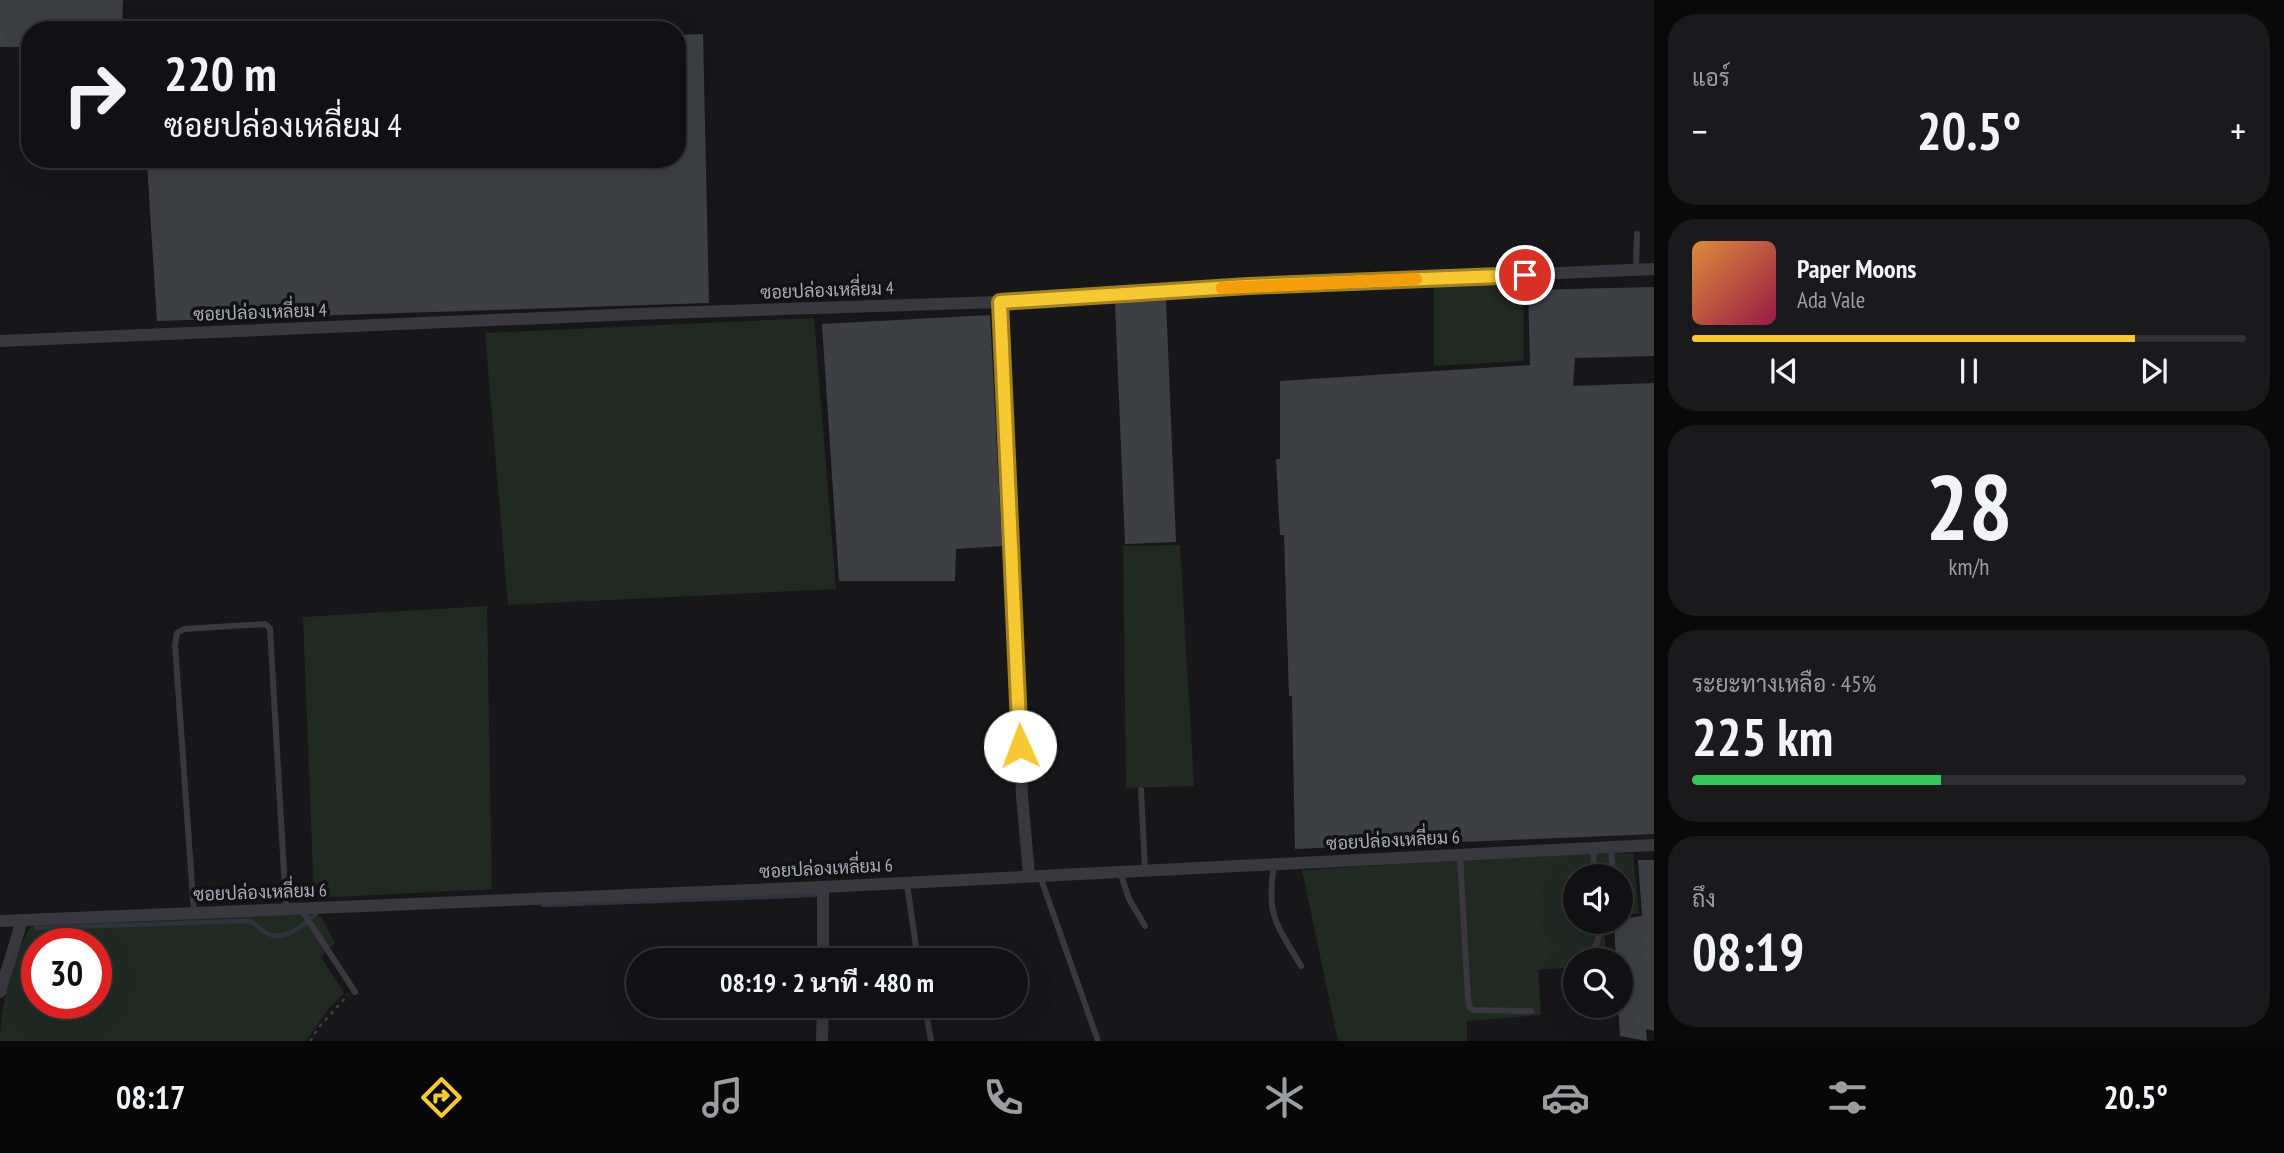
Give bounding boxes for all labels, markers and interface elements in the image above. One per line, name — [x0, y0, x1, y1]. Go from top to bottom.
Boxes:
text: 220 m — [164, 41, 277, 105]
icon: right — [49, 49, 140, 140]
text: แอร์ — [1692, 63, 1730, 92]
text: 20.5° — [1917, 97, 2021, 164]
text: ซอยปล่องเหลี่ยม 4 — [164, 104, 402, 146]
text: − — [1692, 106, 1708, 155]
text: + — [2230, 106, 2246, 155]
pin — [1495, 245, 1555, 305]
text: Paper Moons — [1797, 252, 1916, 285]
icon: arrive — [1506, 256, 1544, 294]
street label: ซอยปล่องเหลี่ยม 4 — [760, 272, 894, 304]
text: Ada Vale — [1797, 285, 1865, 314]
street label: ซอยปล่องเหลี่ยม 4 — [193, 294, 327, 326]
icon: previous — [1765, 352, 1803, 390]
icon: pause — [1950, 352, 1988, 390]
icon: next — [2135, 352, 2173, 390]
text: 28 — [1926, 447, 2013, 565]
text: km/h — [1949, 552, 1989, 581]
text: ระยะทางเหลือ · 45% — [1692, 669, 1876, 698]
text: 225 km — [1692, 703, 1833, 770]
position arrow — [983, 709, 1057, 783]
street label: ซอยปล่องเหลี่ยม 6 — [1325, 821, 1460, 855]
street label: ซอยปล่องเหลี่ยม 6 — [758, 849, 893, 883]
map controls — [1563, 864, 1633, 1018]
button: sound — [1563, 864, 1633, 934]
street label: ซอยปล่องเหลี่ยม 6 — [193, 874, 327, 906]
text: ถึง — [1692, 884, 1716, 913]
text: 08:19 — [1692, 918, 1804, 985]
speed limit sign: 30 — [21, 928, 112, 1019]
button: search — [1563, 948, 1633, 1018]
text: 08:19 · 2 นาที · 480 m — [720, 966, 934, 999]
icon: directions — [417, 1073, 466, 1122]
icon: music — [698, 1073, 747, 1122]
icon: phone — [979, 1073, 1028, 1122]
icon: climate — [1260, 1073, 1309, 1122]
icon: car — [1541, 1073, 1590, 1122]
icon: filters — [1823, 1073, 1872, 1122]
text: 08:17 — [116, 1076, 185, 1118]
text: 20.5° — [2104, 1076, 2168, 1118]

